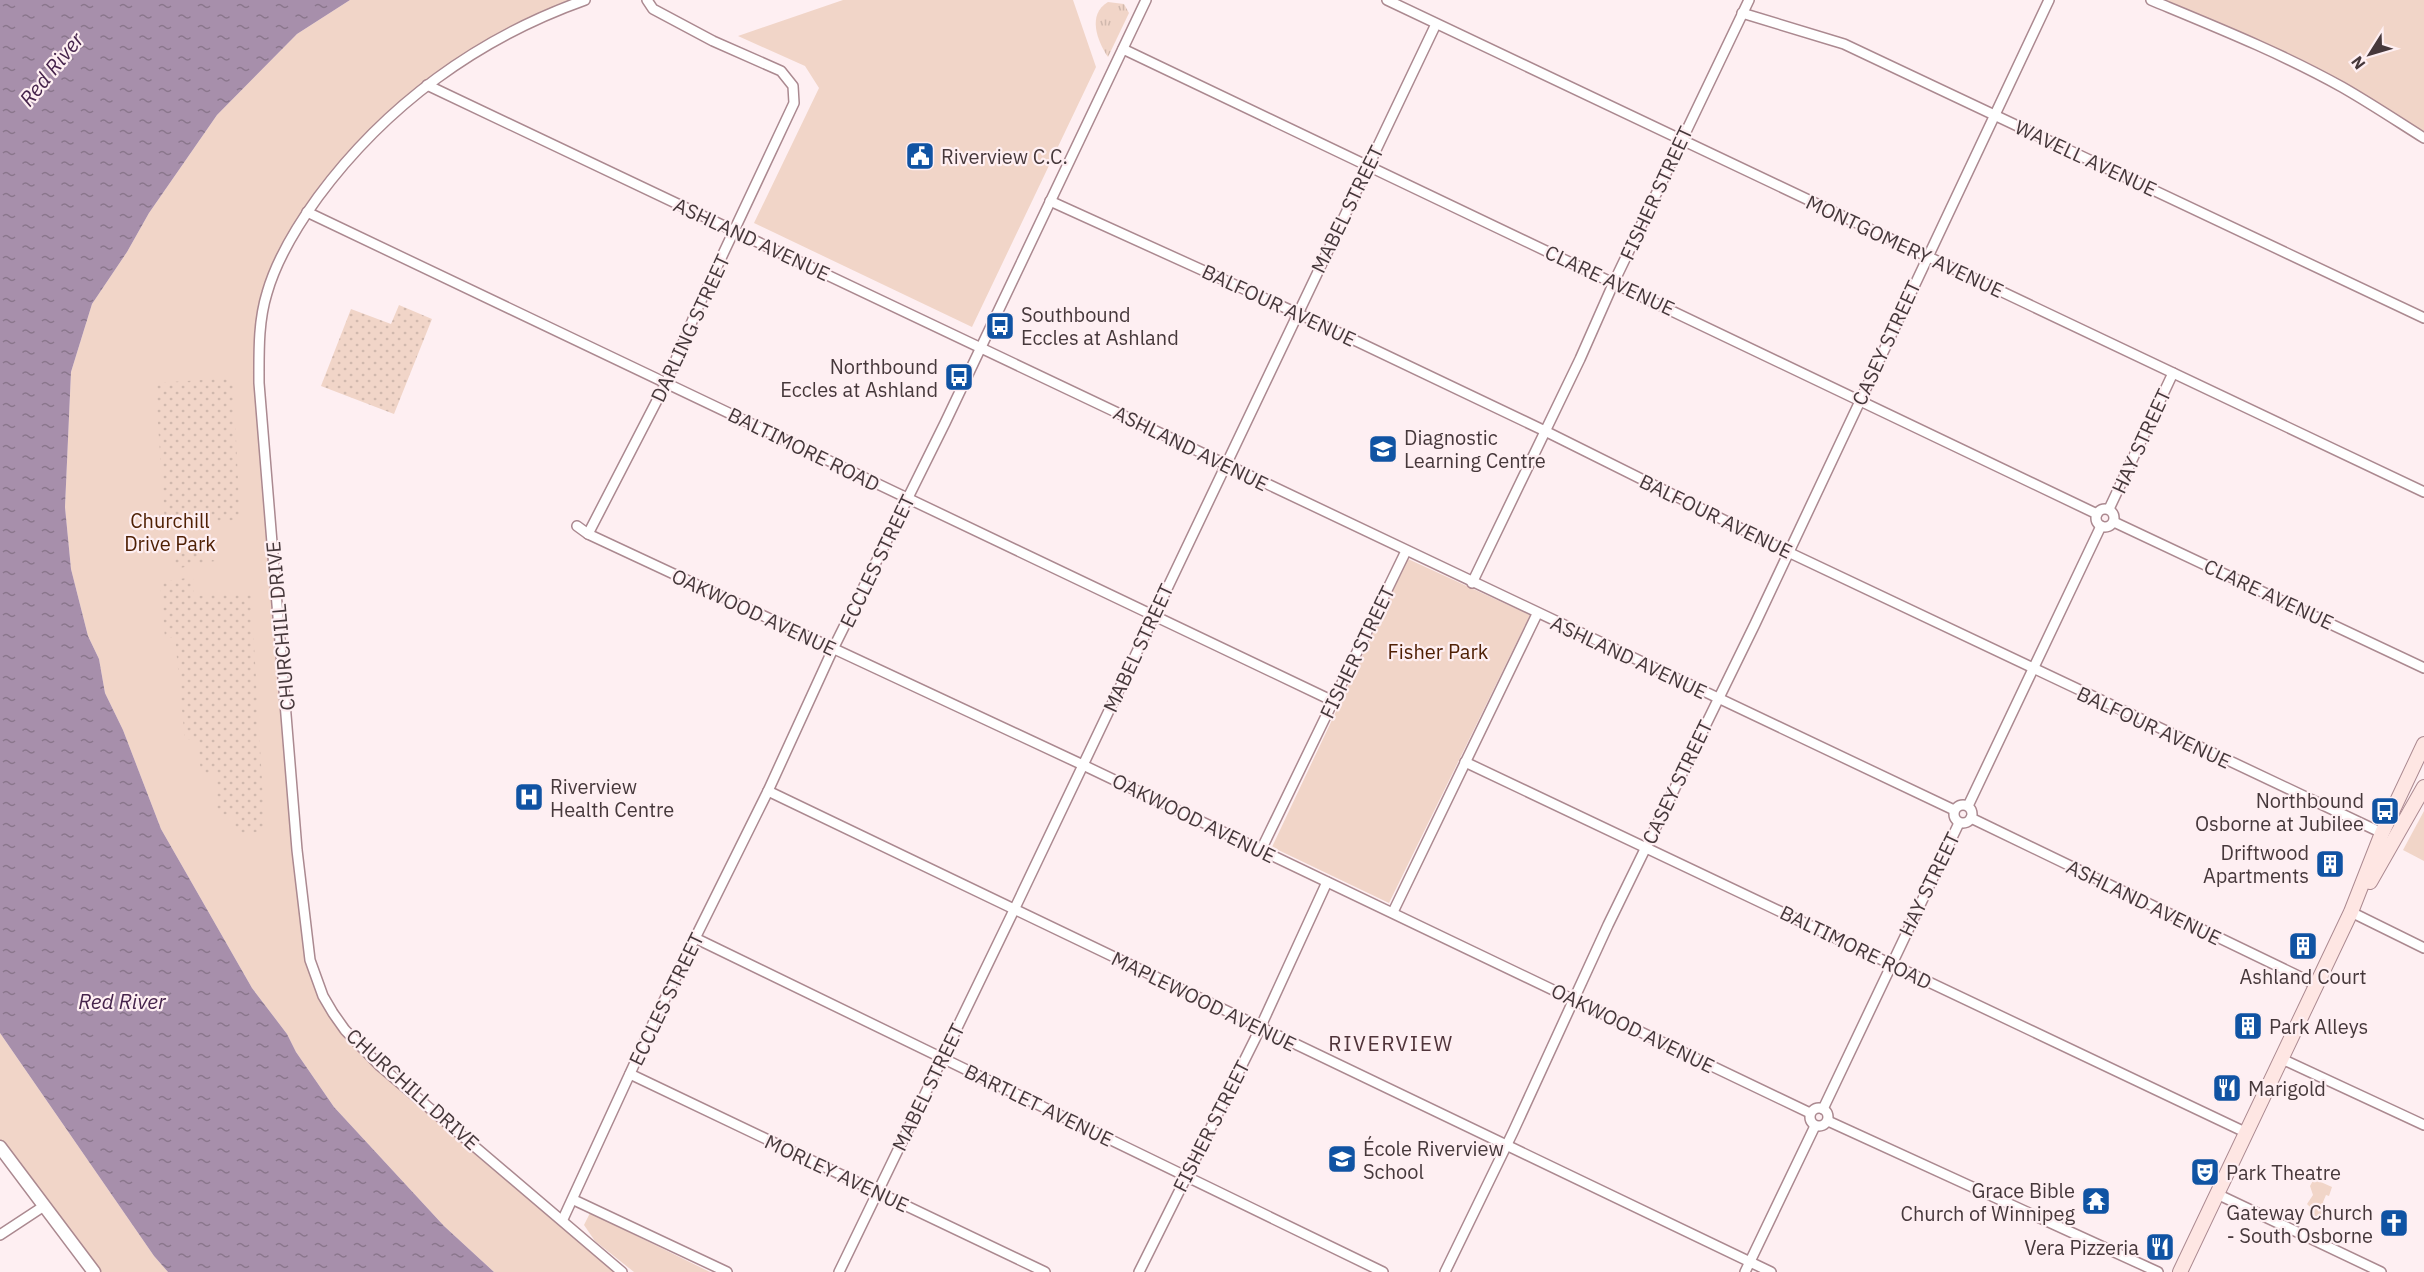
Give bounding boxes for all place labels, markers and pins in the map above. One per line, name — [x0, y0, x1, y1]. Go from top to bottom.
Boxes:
public building icon: Riverview C.C. — [904, 140, 936, 172]
place label: Riverview C.C. — [941, 143, 1068, 170]
place label: Southbound Eccles at Ashland — [1021, 301, 1179, 351]
bus stop icon: Southbound Eccles at Ashland — [984, 310, 1016, 342]
place label: Northbound Eccles at Ashland — [780, 353, 938, 403]
bus stop icon: Northbound Eccles at Ashland — [943, 361, 975, 393]
place label: Diagnostic Learning Centre — [1404, 424, 1546, 474]
school or university icon: Diagnostic Learning Centre — [1367, 433, 1399, 465]
place label: Riverview Health Centre — [550, 773, 674, 823]
hospital icon: Riverview Health Centre — [513, 781, 545, 813]
place label: Northbound Osborne at Jubilee — [2195, 787, 2364, 837]
bus stop icon: Northbound Osborne at Jubilee — [2369, 795, 2401, 827]
place label: Driftwood Apartments — [2203, 839, 2309, 889]
building icon: Driftwood Apartments — [2314, 848, 2346, 880]
building icon: Ashland Court — [2287, 930, 2319, 962]
place label: Ashland Court — [2239, 963, 2367, 990]
building icon: Park Alleys — [2232, 1010, 2264, 1042]
place label: Park Alleys — [2269, 1013, 2368, 1040]
restaurant icon: Marigold — [2211, 1072, 2243, 1104]
place label: Marigold — [2248, 1075, 2326, 1102]
place label: École Riverview School — [1363, 1135, 1504, 1185]
school or university icon: École Riverview School — [1326, 1143, 1358, 1175]
theatre icon: Park Theatre — [2189, 1156, 2221, 1188]
place label: Park Theatre — [2226, 1159, 2341, 1186]
place label: Grace Bible Church of Winnipeg — [1901, 1177, 2075, 1227]
temple icon: Grace Bible Church of Winnipeg — [2080, 1185, 2112, 1217]
place label: Gateway Church - South Osborne — [2226, 1199, 2373, 1249]
church icon: Gateway Church - South Osborne — [2378, 1207, 2410, 1239]
restaurant icon: Vera Pizzeria — [2144, 1231, 2176, 1263]
place label: Vera Pizzeria — [2024, 1234, 2139, 1261]

